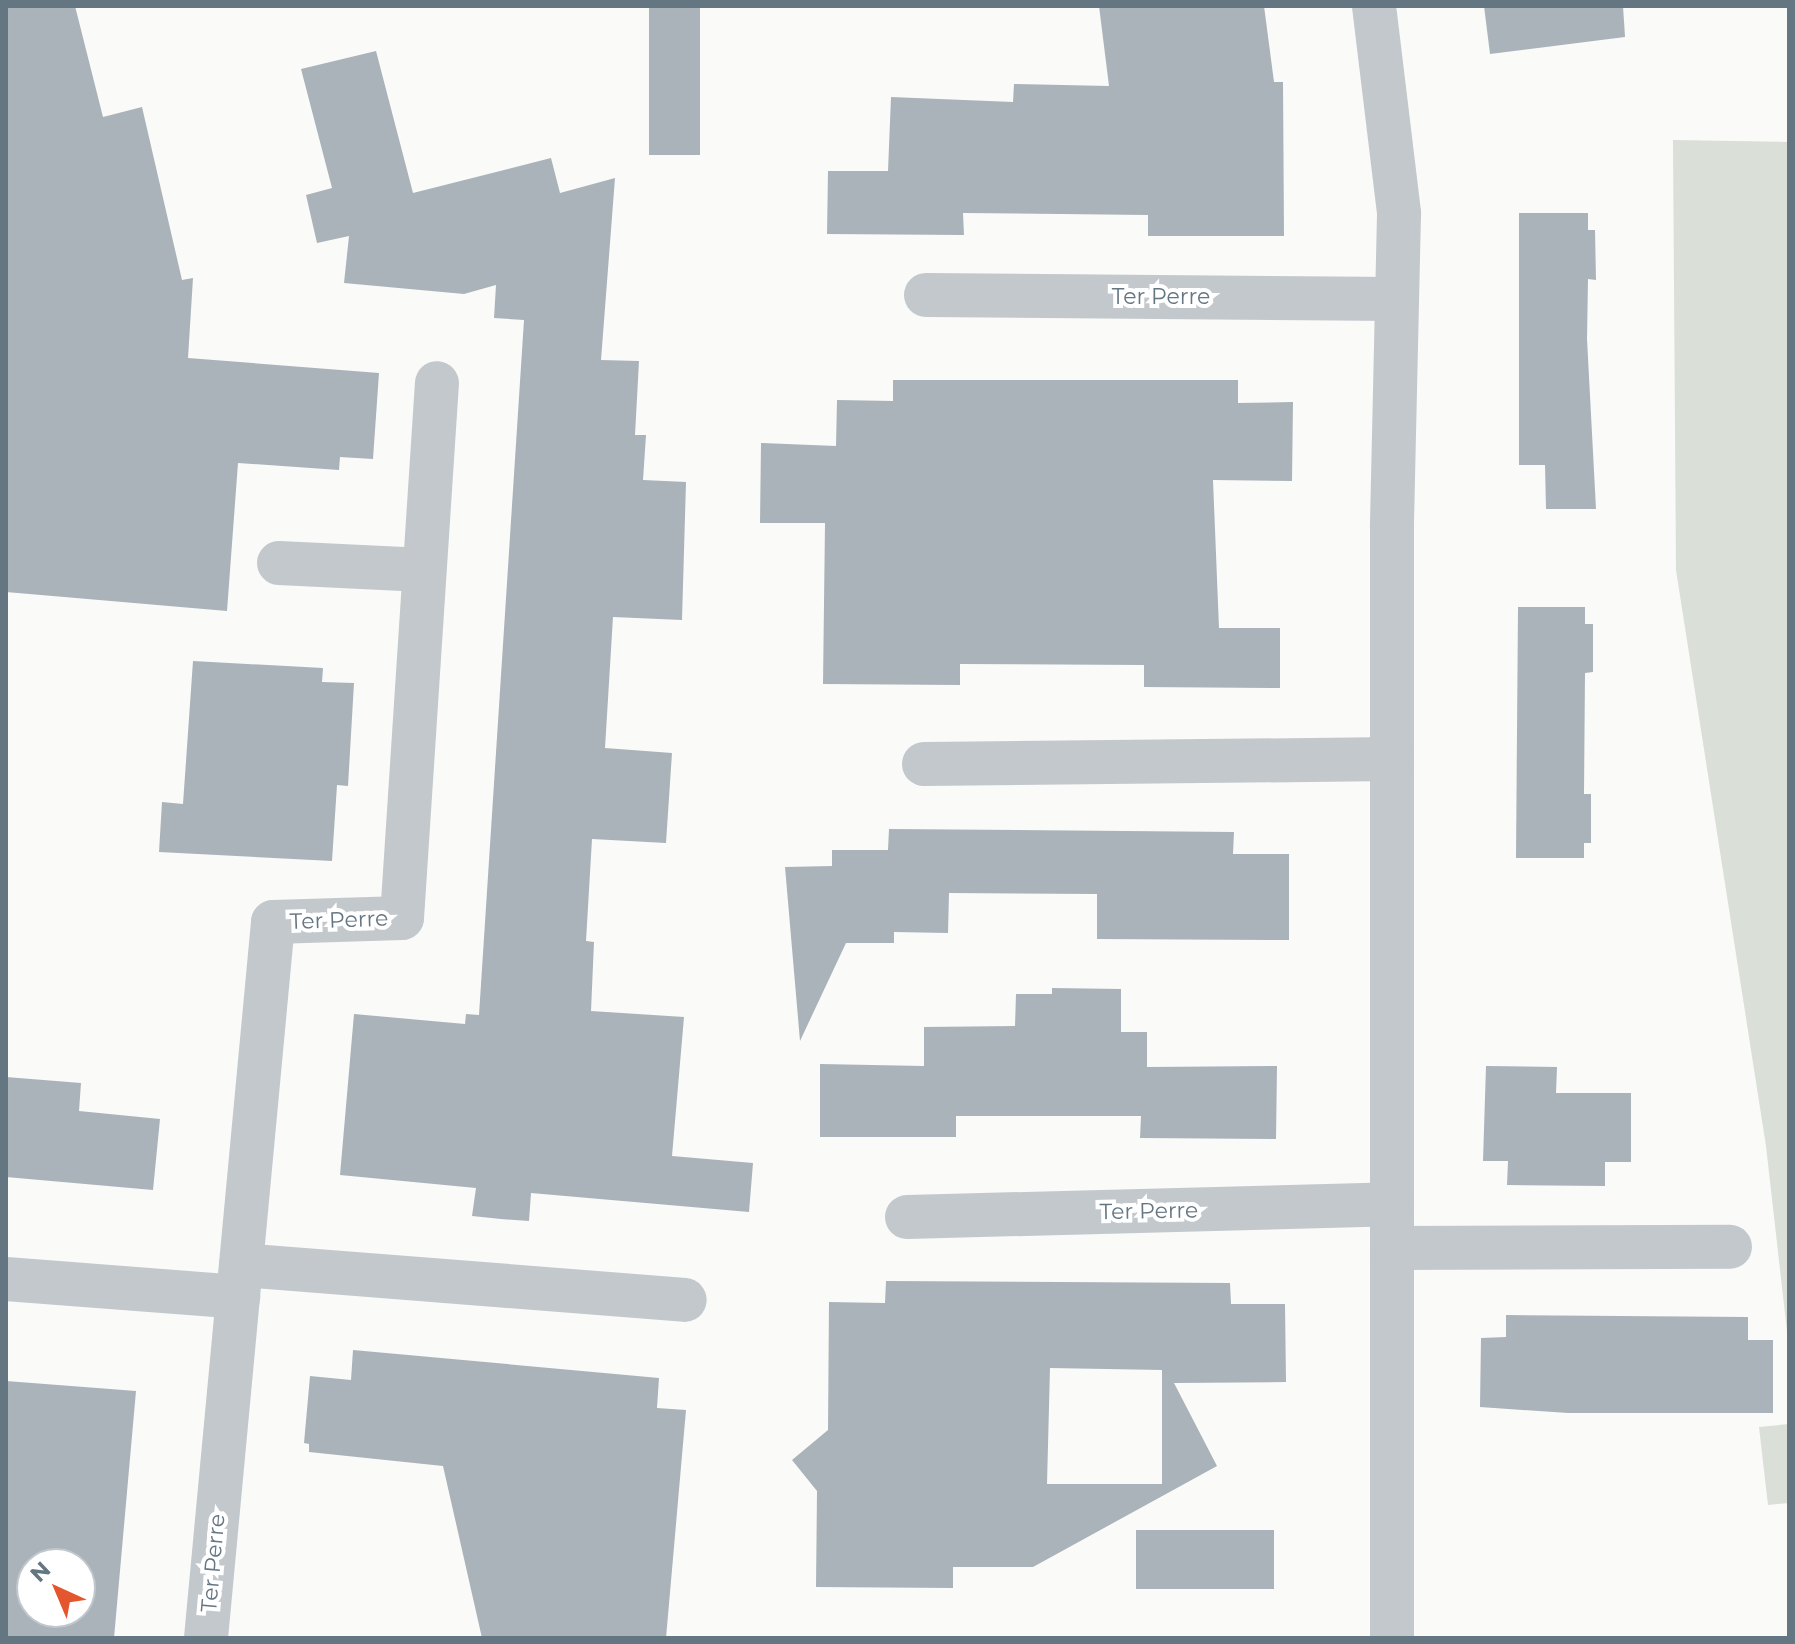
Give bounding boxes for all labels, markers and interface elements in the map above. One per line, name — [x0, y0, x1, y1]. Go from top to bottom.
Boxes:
street label: Ter Perre — [1112, 284, 1210, 310]
street label: Ter Perre — [289, 905, 389, 935]
street label: Ter Perre — [1099, 1197, 1199, 1225]
street label: Ter Perre — [196, 1513, 230, 1613]
north arrow — [16, 1548, 96, 1628]
text: N — [25, 1556, 56, 1588]

